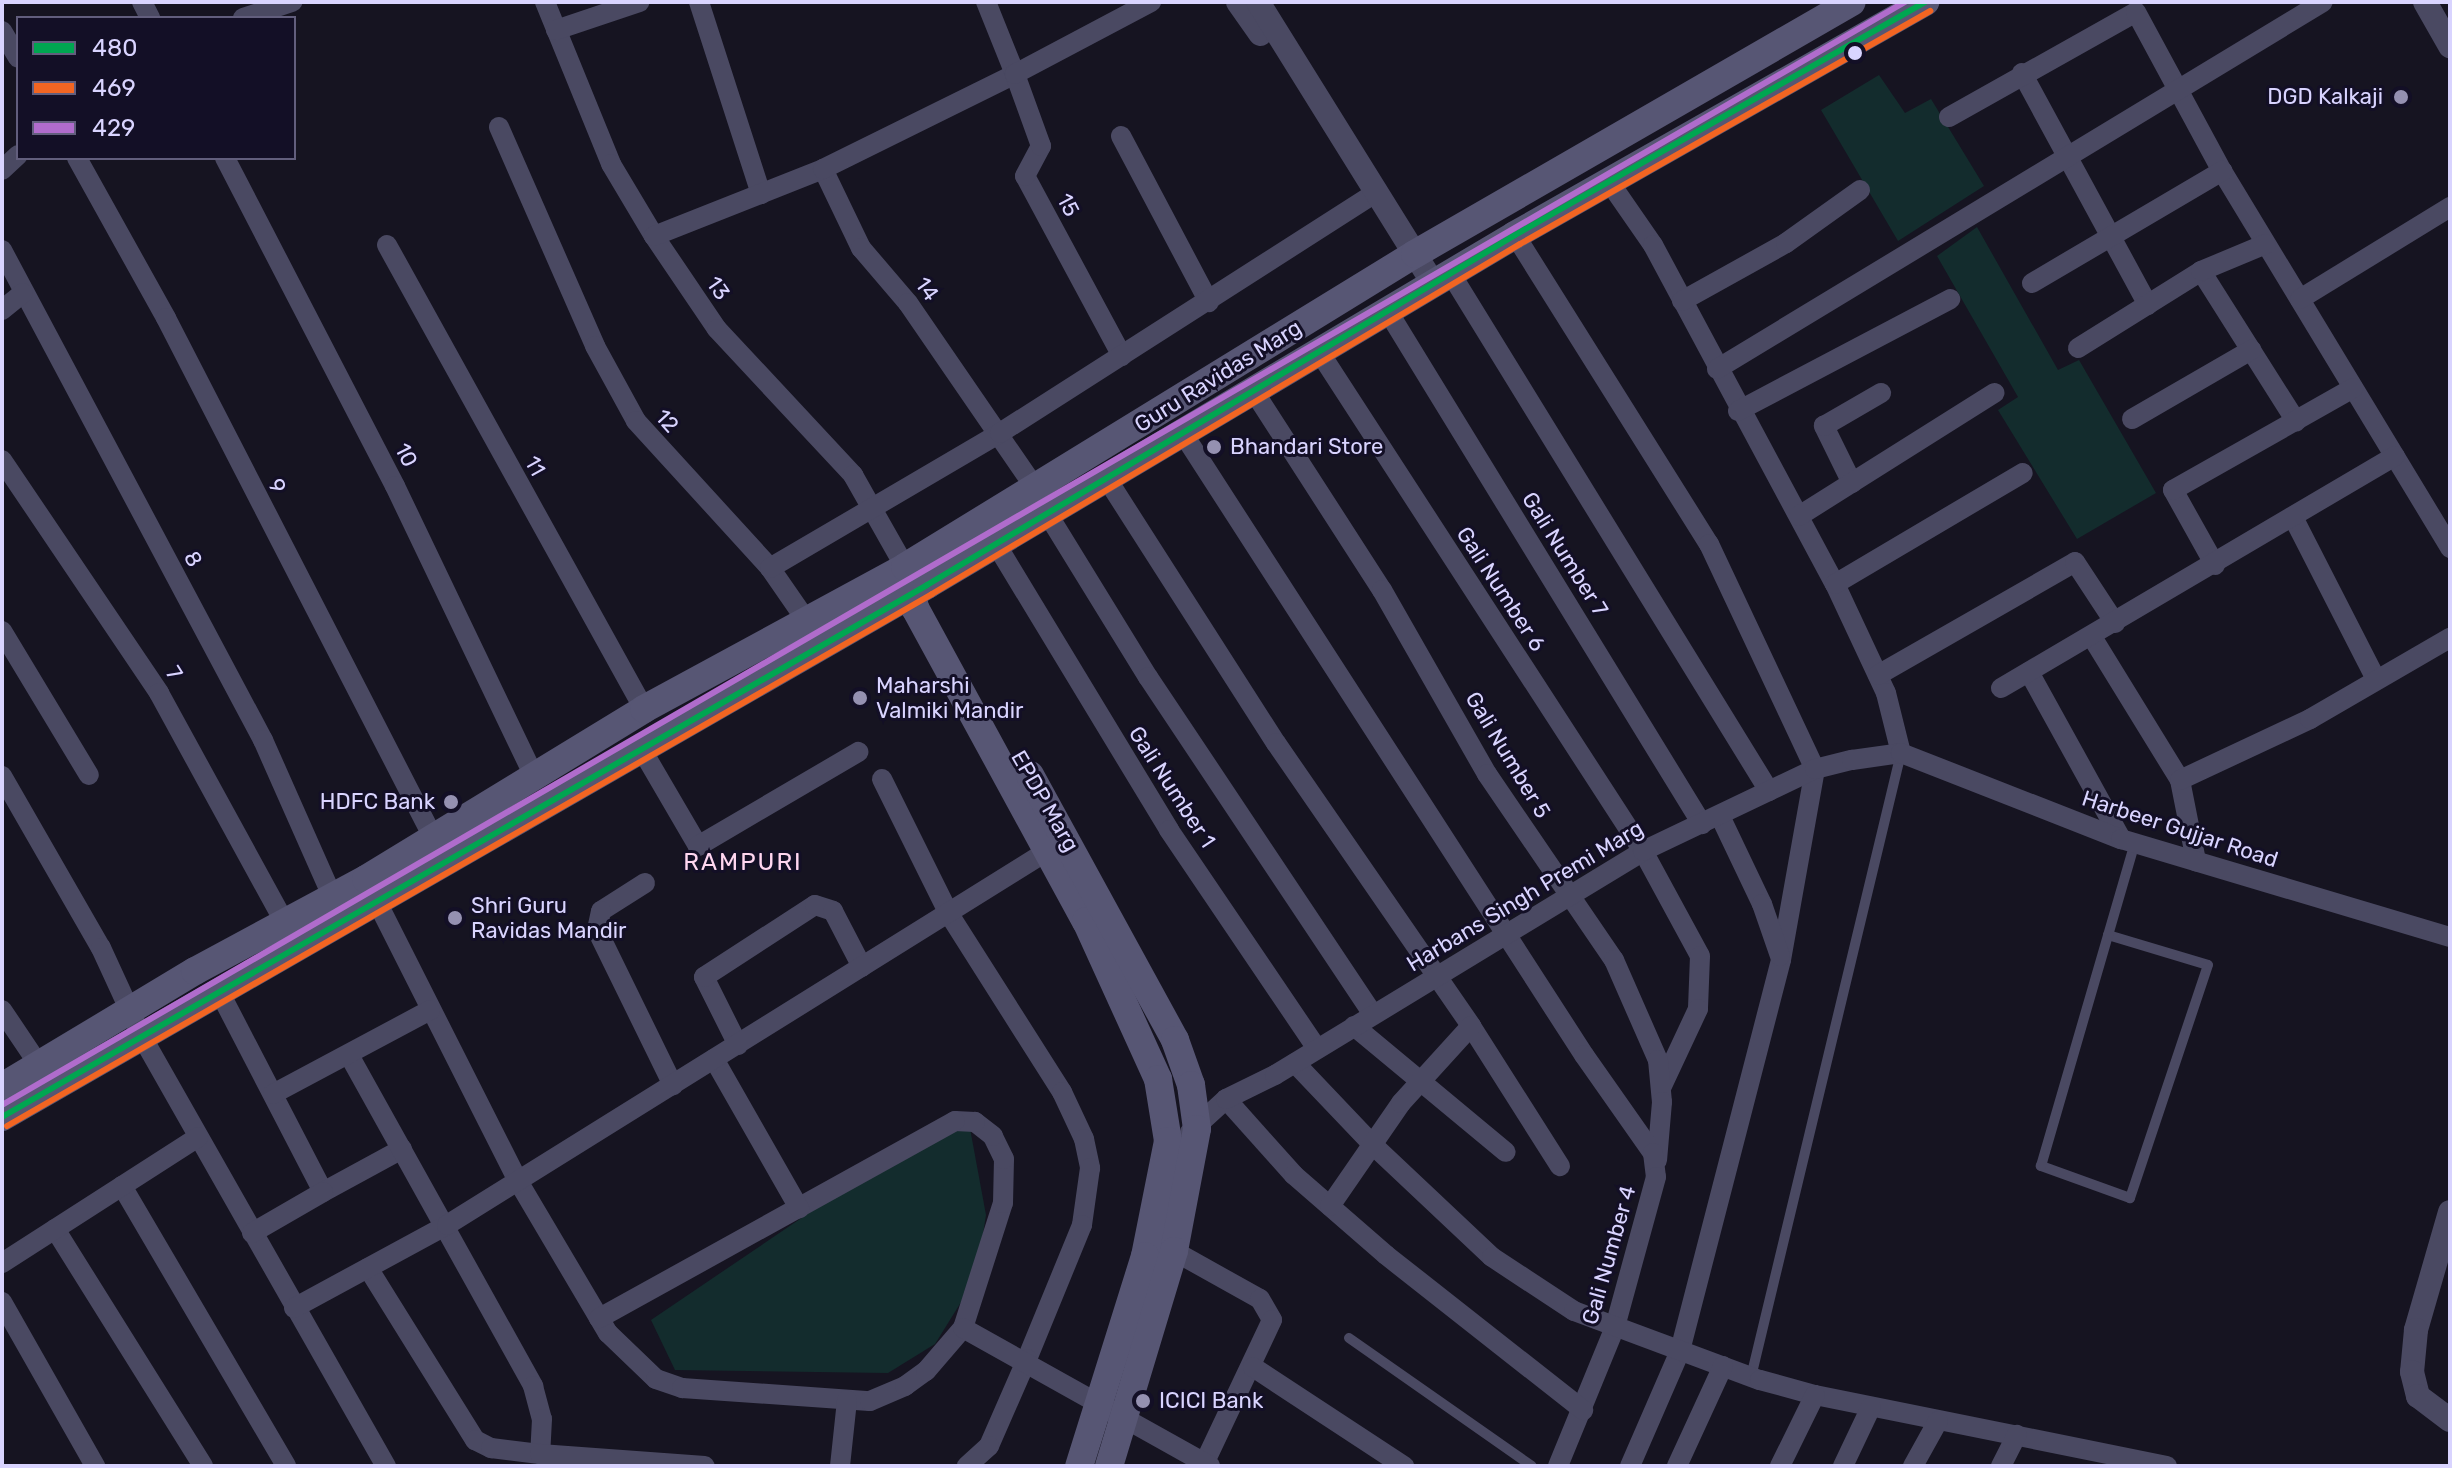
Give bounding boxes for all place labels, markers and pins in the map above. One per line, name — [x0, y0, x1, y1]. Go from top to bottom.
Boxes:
unlabelled marker — [1847, 45, 1863, 61]
place label: DGD Kalkaji — [2267, 84, 2383, 110]
marker: DGD Kalkaji — [2390, 86, 2412, 108]
place label: Bhandari Store — [1230, 434, 1383, 460]
marker: Bhandari Store — [1205, 438, 1223, 456]
place label: Maharshi Valmiki Mandir — [876, 672, 1023, 724]
marker: Maharshi Valmiki Mandir — [851, 689, 869, 707]
place label: HDFC Bank — [320, 789, 435, 815]
marker: HDFC Bank — [442, 793, 460, 811]
place label: Shri Guru Ravidas Mandir — [471, 892, 626, 944]
marker: Shri Guru Ravidas Mandir — [446, 909, 464, 927]
place label: ICICI Bank — [1159, 1388, 1263, 1414]
marker: ICICI Bank — [1134, 1392, 1152, 1410]

